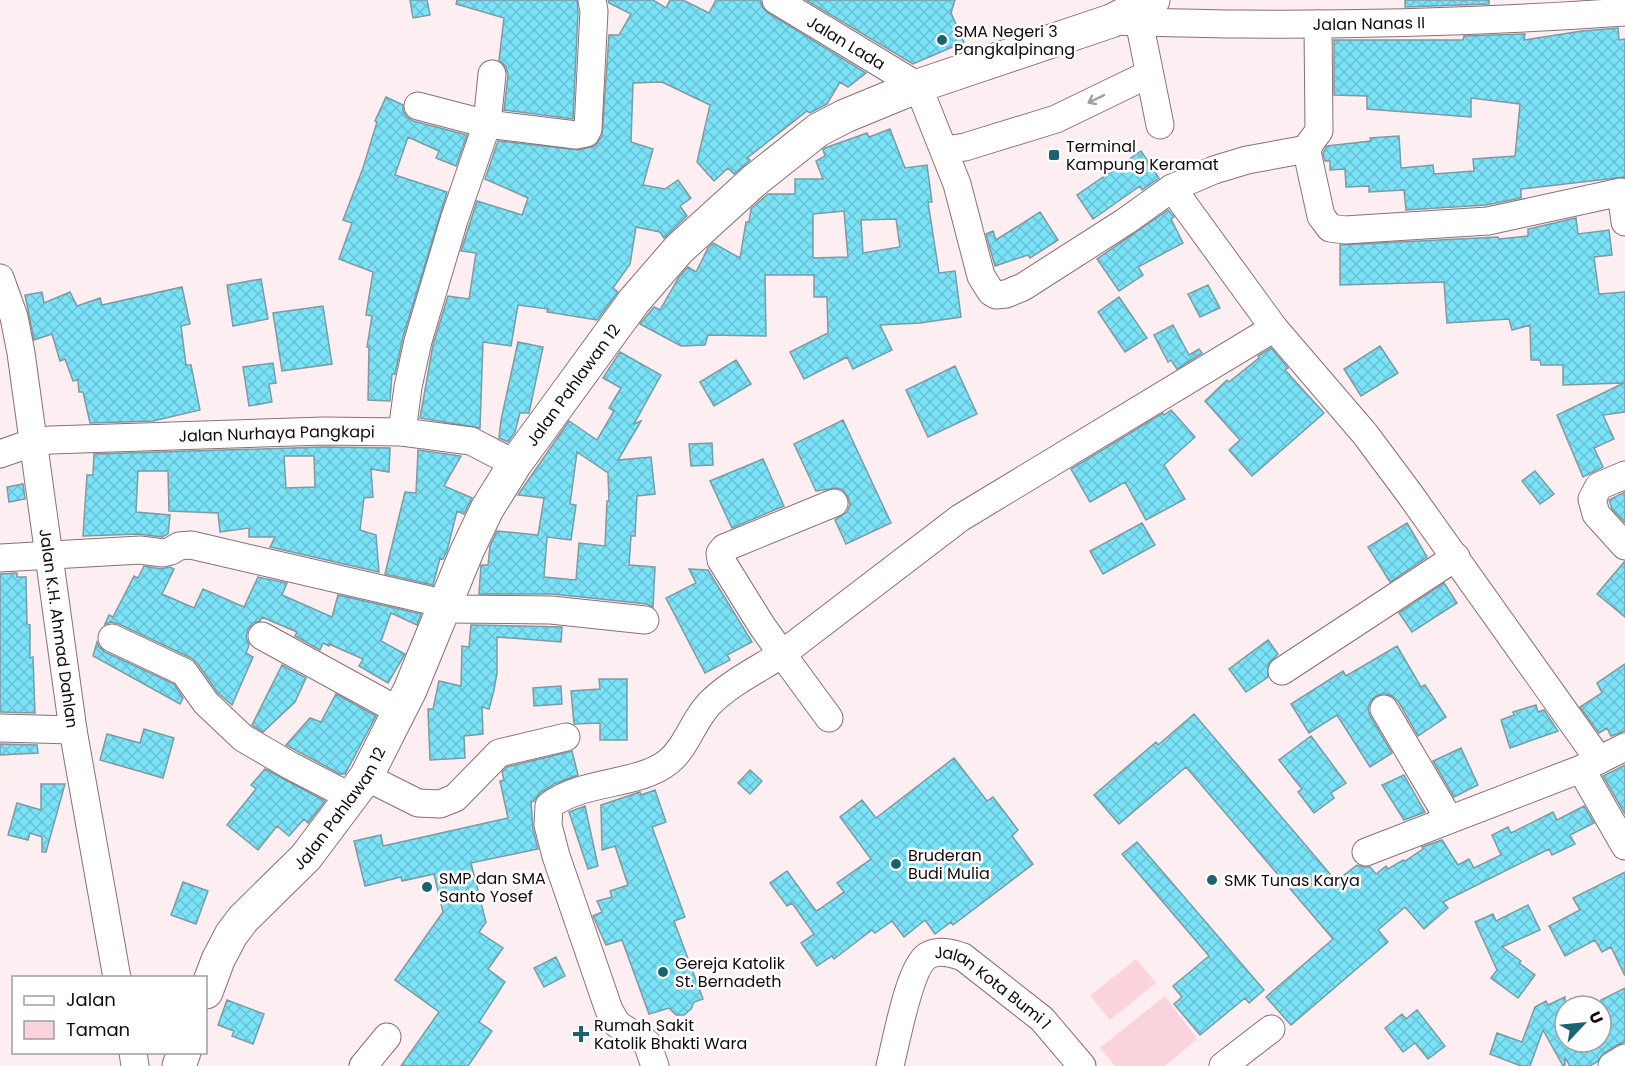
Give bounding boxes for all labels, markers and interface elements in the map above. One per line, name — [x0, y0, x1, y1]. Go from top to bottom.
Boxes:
street label: Jalan Lada — [802, 10, 889, 76]
street label: Jalan Nanas II — [1313, 11, 1425, 36]
place label: SMA Negeri 3 Pangkalpinang — [954, 20, 1075, 61]
marker: SMA Negeri 3 Pangkalpinang — [935, 33, 949, 47]
one-way arrow — [1088, 94, 1106, 105]
place label: Terminal Kampung Keramat — [1066, 135, 1219, 176]
marker: Terminal Kampung Keramat — [1047, 148, 1061, 162]
street label: Jalan Pahlawan 12 — [521, 319, 626, 451]
street label: Jalan Nurhaya Pangkapi — [178, 420, 375, 448]
street label: Jalan K.H. Ahmad Dahlan — [33, 527, 84, 730]
street label: Jalan Pahlawan 12 — [288, 743, 391, 875]
place label: Bruderan Budi Mulia — [908, 844, 990, 885]
marker: Bruderan Budi Mulia — [889, 857, 903, 871]
place label: SMP dan SMA Santo Yosef — [439, 867, 546, 908]
place label: SMK Tunas Karya — [1224, 869, 1360, 892]
marker: SMK Tunas Karya — [1205, 873, 1219, 887]
marker: SMP dan SMA Santo Yosef — [420, 880, 434, 894]
street label: Jalan Kota Bumi 1 — [933, 941, 1057, 1034]
place label: Gereja Katolik St. Bernadeth — [675, 952, 786, 993]
marker: Gereja Katolik St. Bernadeth — [656, 965, 670, 979]
legend — [12, 976, 207, 1054]
text: Jalan — [66, 987, 116, 1012]
north arrow — [1553, 994, 1613, 1054]
text: U — [1583, 1008, 1609, 1028]
place label: Rumah Sakit Katolik Bhakti Wara — [594, 1014, 747, 1055]
text: Taman — [66, 1017, 130, 1042]
marker: Rumah Sakit Katolik Bhakti Wara — [572, 1025, 590, 1043]

